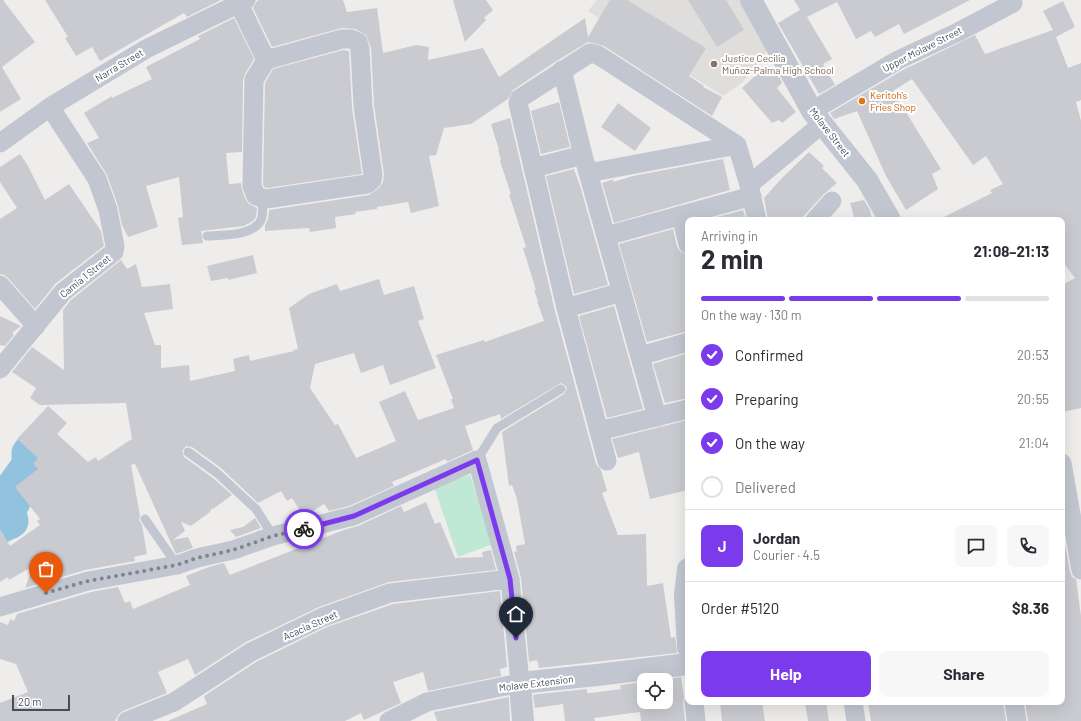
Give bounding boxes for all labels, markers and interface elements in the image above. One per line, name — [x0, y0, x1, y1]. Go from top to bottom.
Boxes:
street label: Upper Molave Street — [880, 24, 964, 74]
street label: Narra Street — [93, 46, 145, 84]
place label: Justice Cecilia Muñoz-Palma High School — [722, 52, 834, 76]
marker: Justice Cecilia Muñoz-Palma High School — [709, 59, 719, 69]
place label: Keritoh's Fries Shop — [870, 89, 916, 113]
marker: Keritoh's Fries Shop — [857, 96, 867, 106]
street label: Molave Street — [807, 105, 853, 159]
text: Arriving in — [701, 228, 758, 244]
text: 21:08–21:13 — [974, 242, 1049, 260]
text: 2 min — [701, 243, 763, 274]
street label: Camia 1 Street — [57, 252, 113, 300]
text: On the way · 130 m — [701, 307, 802, 323]
icon: check — [701, 344, 723, 366]
text: Confirmed — [735, 346, 803, 364]
text: 20:53 — [1017, 347, 1049, 363]
icon: check — [701, 388, 723, 410]
text: Preparing — [735, 390, 799, 408]
text: 20:55 — [1017, 391, 1049, 407]
icon: check — [701, 432, 723, 454]
text: On the way — [735, 434, 805, 452]
text: 21:04 — [1019, 435, 1049, 451]
text: Delivered — [735, 478, 796, 496]
courier — [284, 509, 324, 549]
icon: bike — [293, 518, 315, 540]
button: chat — [955, 525, 997, 567]
button: phone — [1007, 525, 1049, 567]
text: Jordan — [753, 529, 800, 547]
text: J — [718, 537, 726, 555]
text: Courier · 4.5 — [753, 547, 820, 563]
pin — [29, 552, 63, 593]
icon: bag — [35, 558, 57, 580]
pin — [499, 597, 533, 638]
text: Order #5120 — [701, 599, 779, 617]
text: $8.36 — [1012, 599, 1049, 617]
icon: home — [505, 603, 527, 625]
street label: Acacia Street — [281, 607, 339, 642]
button: Help — [701, 651, 871, 697]
button: Share — [879, 651, 1049, 697]
street label: Molave Extension — [498, 672, 574, 694]
map controls — [637, 673, 673, 709]
button: locate — [637, 673, 673, 709]
scale bar — [12, 693, 70, 712]
text: 20 m — [18, 695, 41, 708]

